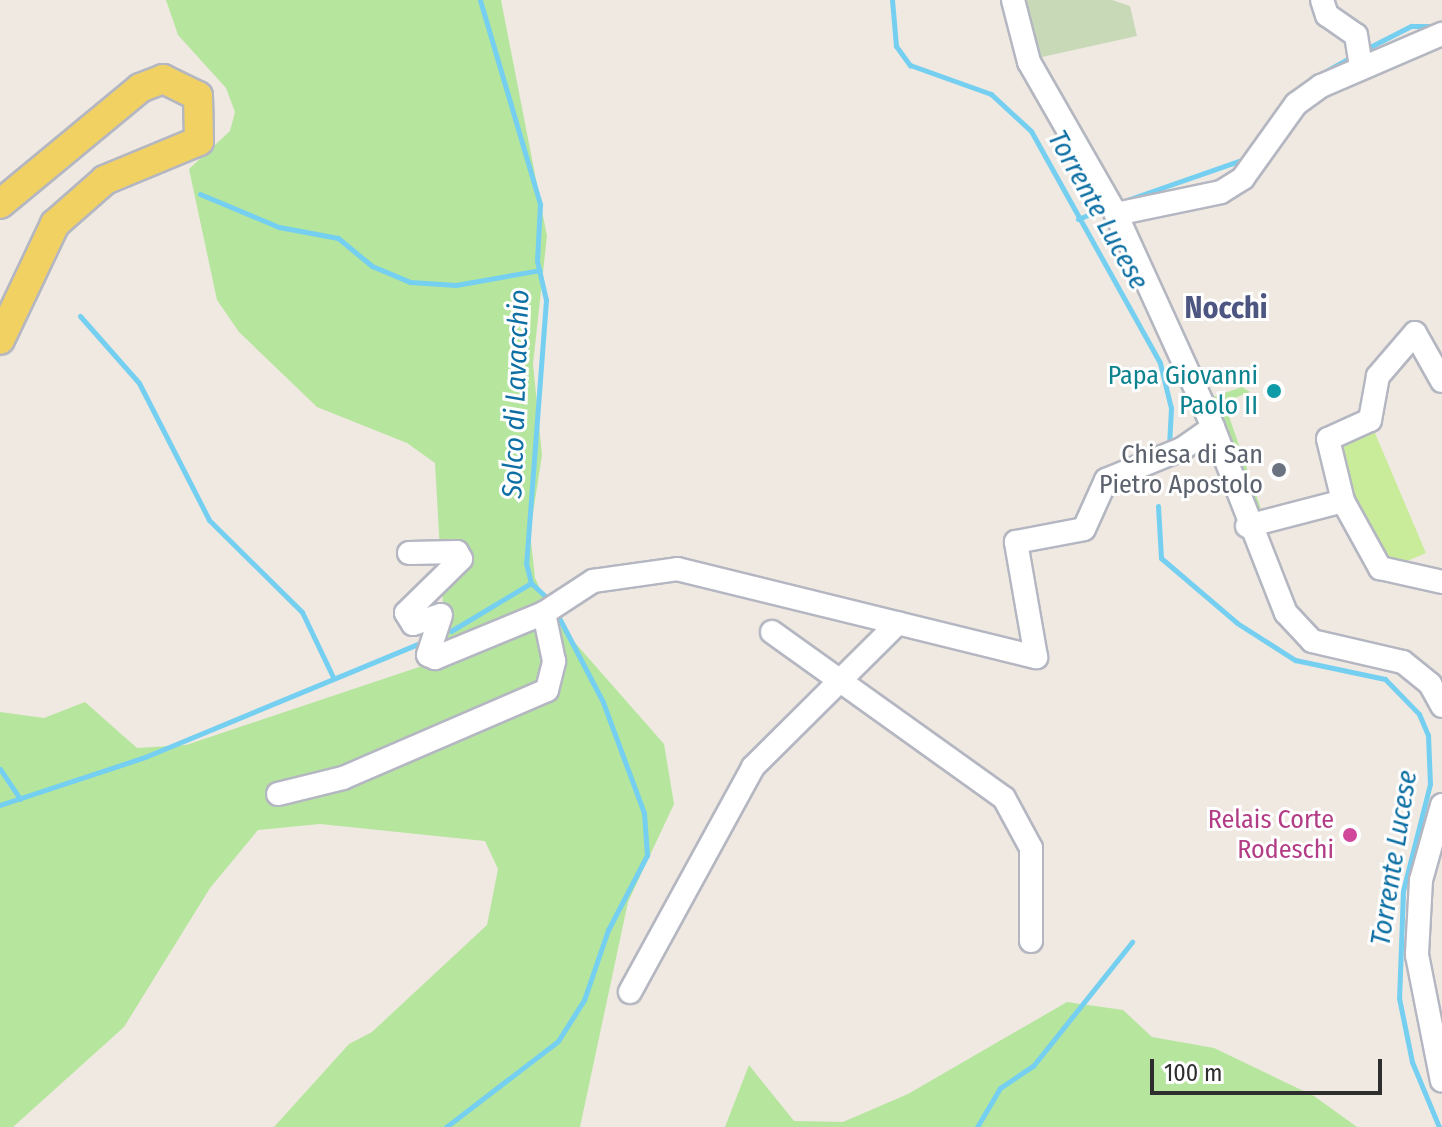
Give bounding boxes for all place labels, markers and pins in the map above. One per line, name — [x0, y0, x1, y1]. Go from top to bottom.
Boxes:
place label: Papa Giovanni Paolo II — [1108, 360, 1258, 422]
marker: Papa Giovanni Paolo II — [1265, 382, 1283, 400]
place label: Chiesa di San Pietro Apostolo — [1099, 439, 1263, 500]
marker: Chiesa di San Pietro Apostolo — [1270, 461, 1288, 479]
place label: Relais Corte Rodeschi — [1208, 804, 1334, 866]
marker: Relais Corte Rodeschi — [1341, 826, 1359, 844]

